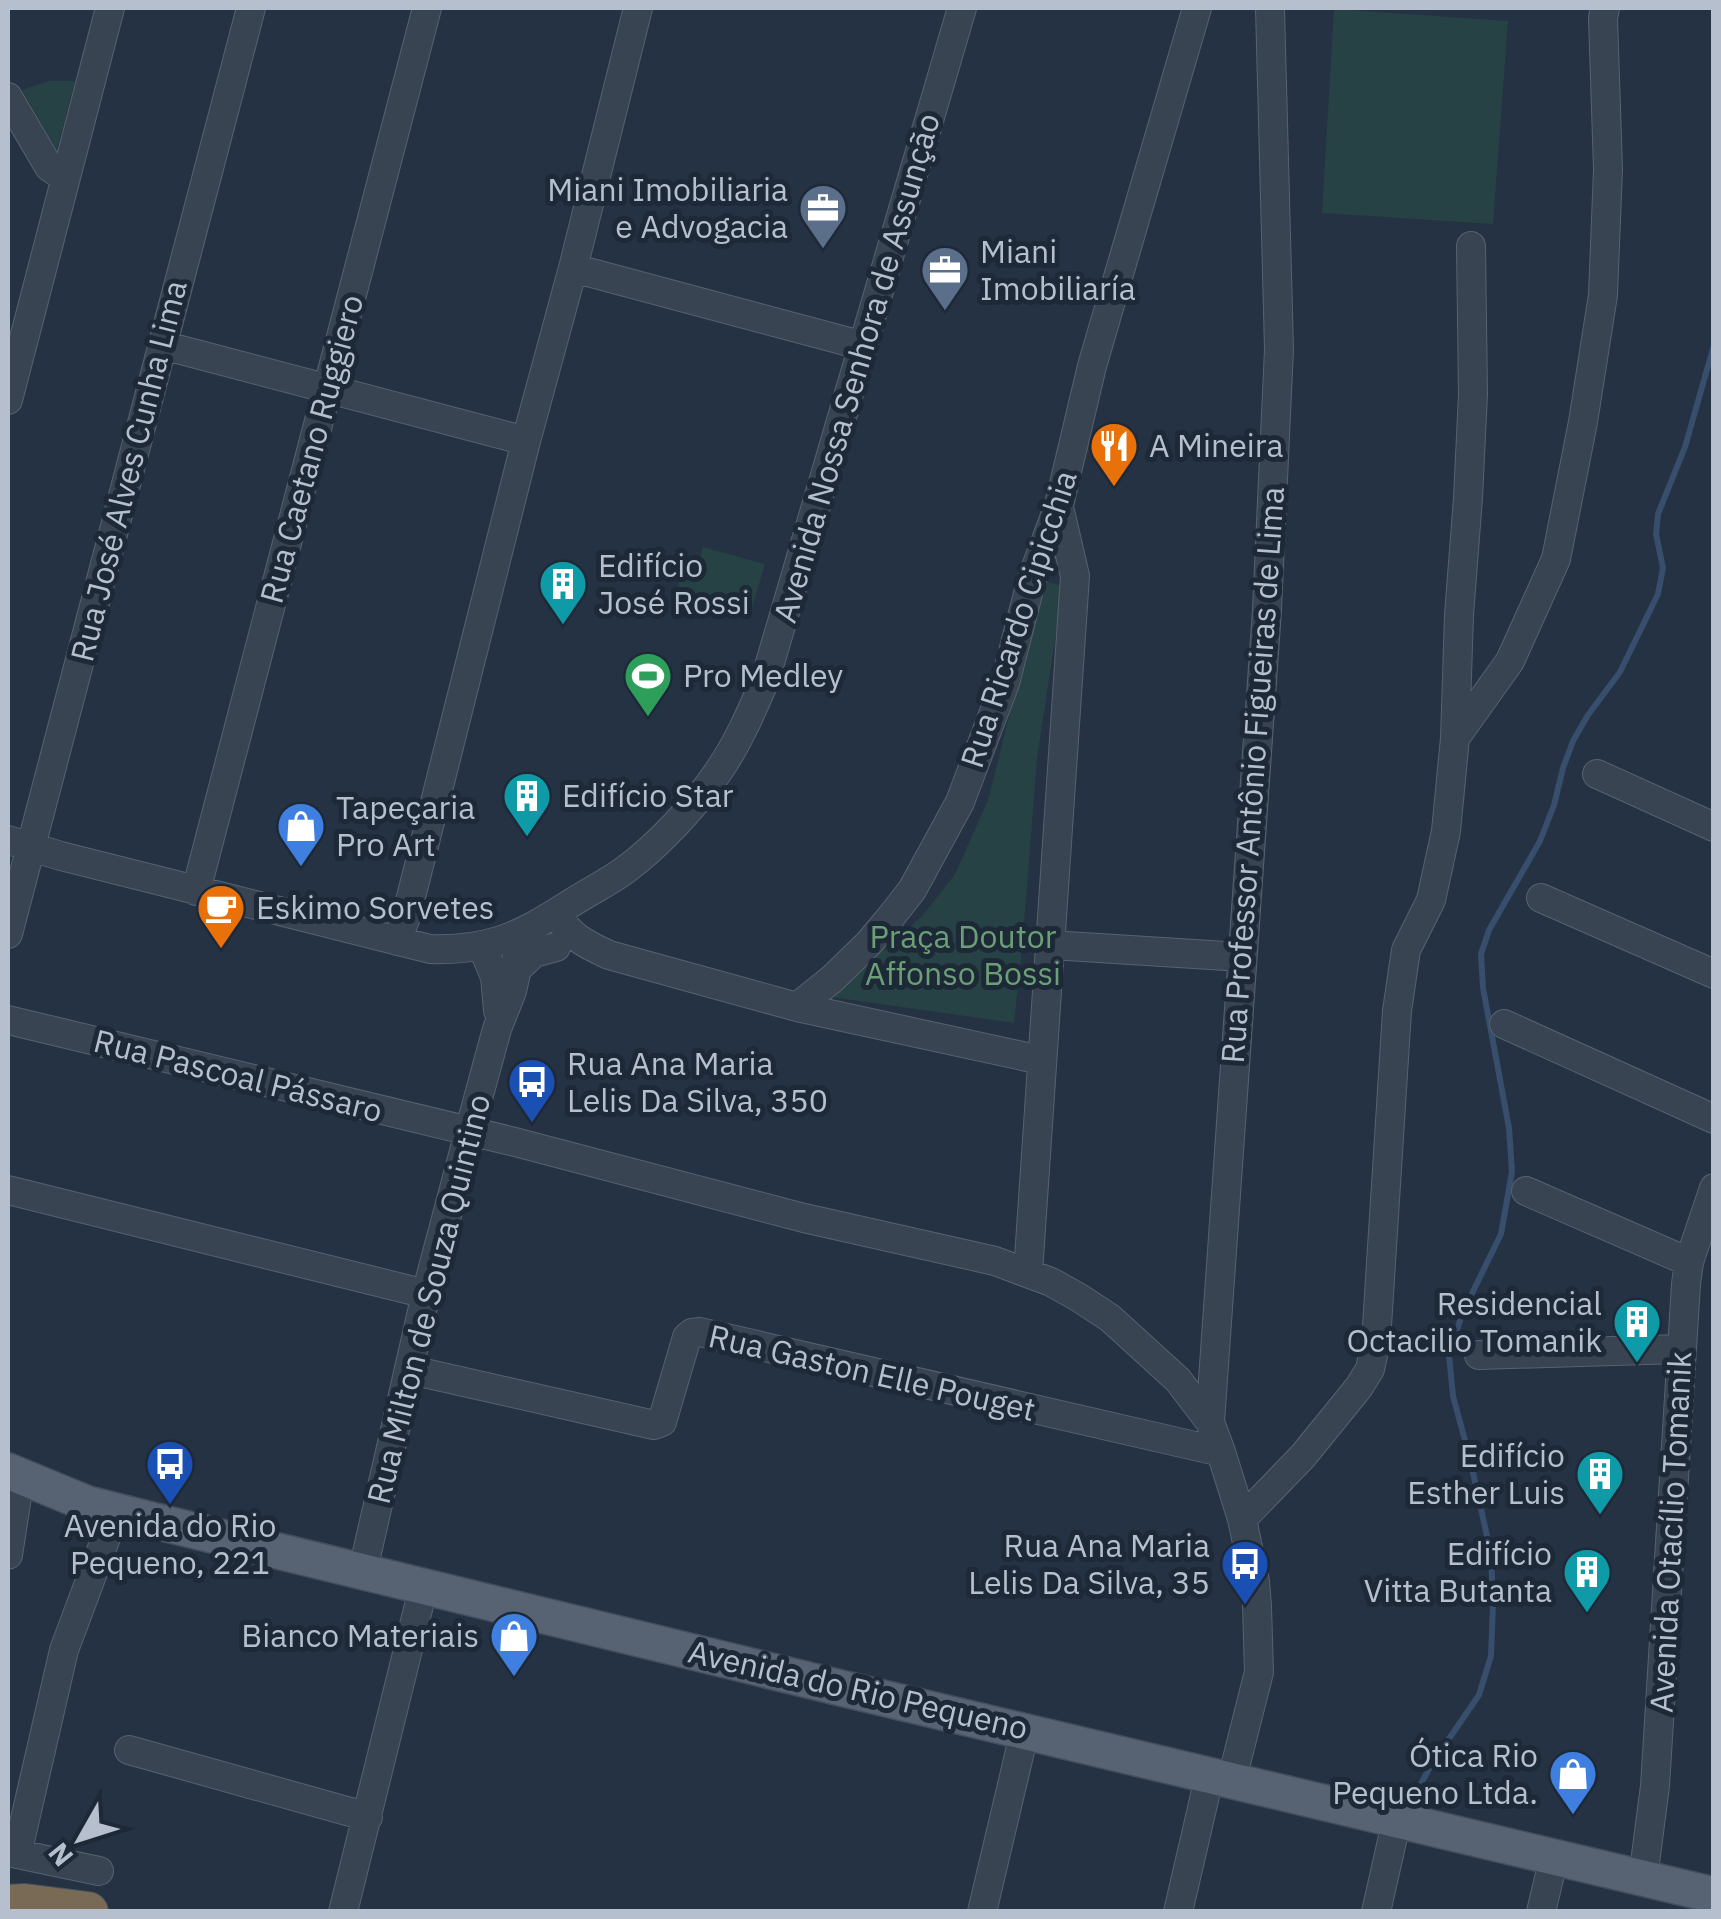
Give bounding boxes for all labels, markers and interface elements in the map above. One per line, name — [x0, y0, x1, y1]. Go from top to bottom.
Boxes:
street label: Avenida Nossa Senhora de Assunção — [763, 108, 949, 627]
place label: Miani Imobiliaria e Advogacia — [547, 168, 788, 247]
office icon: Miani Imobiliaria e Advogacia — [797, 182, 849, 250]
place label: Miani Imobiliaría — [980, 230, 1136, 309]
office icon: Miani Imobiliaría — [919, 244, 971, 312]
street label: Rua José Alves Cunha Lima — [60, 276, 196, 666]
street label: Rua Caetano Ruggiero — [250, 290, 372, 607]
restaurant icon: A Mineira — [1088, 420, 1140, 488]
place label: A Mineira — [1149, 424, 1284, 466]
street label: Rua Ricardo Cipicchia — [950, 465, 1086, 773]
street label: Rua Professor Antônio Figueiras de Lima — [1211, 485, 1293, 1065]
place label: Edifício José Rossi — [598, 544, 750, 623]
building icon: Edifício José Rossi — [537, 558, 589, 626]
sports icon: Pro Medley — [622, 650, 674, 718]
place label: Pro Medley — [683, 654, 843, 696]
building icon: Edifício Star — [501, 770, 553, 838]
place label: Edifício Star — [562, 774, 734, 816]
place label: Tapeçaria Pro Art — [336, 786, 475, 865]
shop icon: Tapeçaria Pro Art — [275, 800, 327, 868]
cafe icon: Eskimo Sorvetes — [195, 882, 247, 950]
place label: Eskimo Sorvetes — [256, 886, 494, 928]
park label: Praça Doutor Affonso Bossi — [865, 915, 1061, 994]
street label: Rua Pascoal Pássaro — [90, 1019, 387, 1131]
place label: Rua Ana Maria Lelis Da Silva, 350 — [567, 1042, 828, 1121]
bus stop icon: Rua Ana Maria Lelis Da Silva, 350 — [506, 1056, 558, 1124]
street label: Rua Milton de Souza Quintino — [357, 1090, 499, 1508]
place label: Residencial Octacilio Tomanik — [1346, 1282, 1602, 1361]
building icon: Residencial Octacilio Tomanik — [1611, 1296, 1663, 1364]
street label: Rua Gaston Elle Pouget — [705, 1314, 1040, 1430]
street label: Avenida Otacílio Tomanik — [1640, 1350, 1700, 1714]
place label: Edifício Esther Luis — [1407, 1434, 1565, 1513]
bus stop icon: Avenida do Rio Pequeno, 221 — [144, 1438, 196, 1506]
building icon: Edifício Esther Luis — [1574, 1448, 1626, 1516]
place label: Avenida do Rio Pequeno, 221 — [64, 1504, 276, 1583]
place label: Rua Ana Maria Lelis Da Silva, 35 — [968, 1524, 1210, 1603]
place label: Edifício Vitta Butanta — [1364, 1532, 1552, 1611]
bus stop icon: Rua Ana Maria Lelis Da Silva, 35 — [1219, 1538, 1271, 1606]
building icon: Edifício Vitta Butanta — [1561, 1546, 1613, 1614]
shop icon: Bianco Materiais — [488, 1610, 540, 1678]
place label: Bianco Materiais — [241, 1614, 479, 1656]
street label: Avenida do Rio Pequeno — [684, 1630, 1032, 1749]
place label: Ótica Rio Pequeno Ltda. — [1332, 1734, 1538, 1813]
shop icon: Ótica Rio Pequeno Ltda. — [1547, 1748, 1599, 1816]
north arrow — [30, 1789, 130, 1889]
text: N — [39, 1836, 81, 1875]

